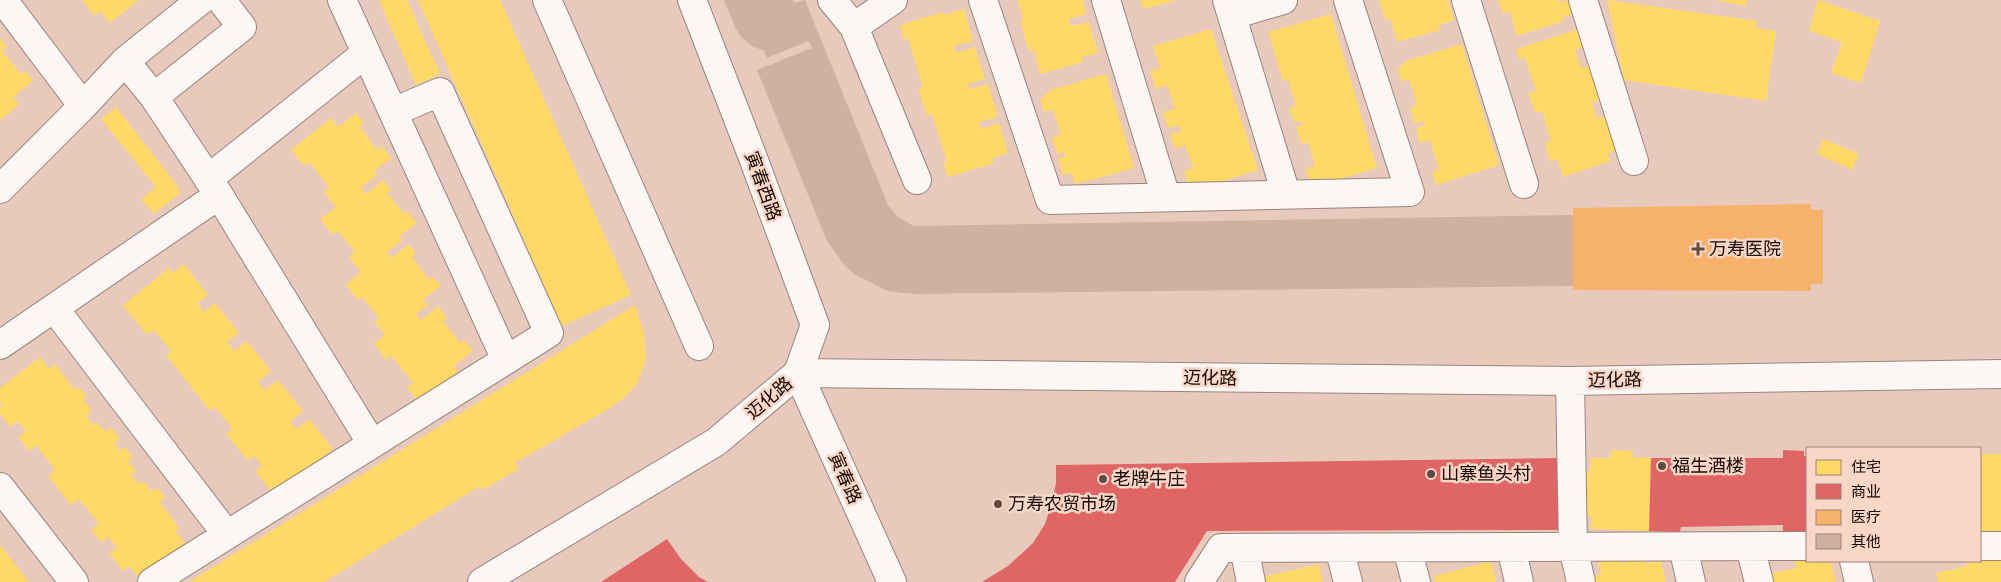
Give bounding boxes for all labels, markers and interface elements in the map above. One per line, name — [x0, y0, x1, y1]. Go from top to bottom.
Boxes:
street label: 寅春西路 — [738, 148, 787, 224]
place label: 万寿医院 — [1709, 237, 1781, 262]
marker: 万寿医院 — [1691, 242, 1705, 256]
street label: 迈化路 — [1183, 366, 1237, 391]
street label: 迈化路 — [1588, 368, 1642, 393]
street label: 迈化路 — [741, 371, 798, 425]
legend — [1806, 447, 1981, 562]
street label: 寅春路 — [822, 448, 867, 508]
place label: 福生酒楼 — [1672, 454, 1744, 479]
text: 住宅 — [1851, 457, 1881, 478]
marker: 福生酒楼 — [1656, 460, 1668, 472]
place label: 山寨鱼头村 — [1441, 462, 1531, 487]
place label: 老牌牛庄 — [1113, 467, 1185, 492]
marker: 山寨鱼头村 — [1425, 468, 1437, 480]
marker: 老牌牛庄 — [1097, 473, 1109, 485]
text: 商业 — [1851, 482, 1881, 503]
place label: 万寿农贸市场 — [1008, 492, 1116, 517]
marker: 万寿农贸市场 — [992, 498, 1004, 510]
text: 医疗 — [1851, 507, 1881, 528]
text: 其他 — [1851, 532, 1881, 553]

